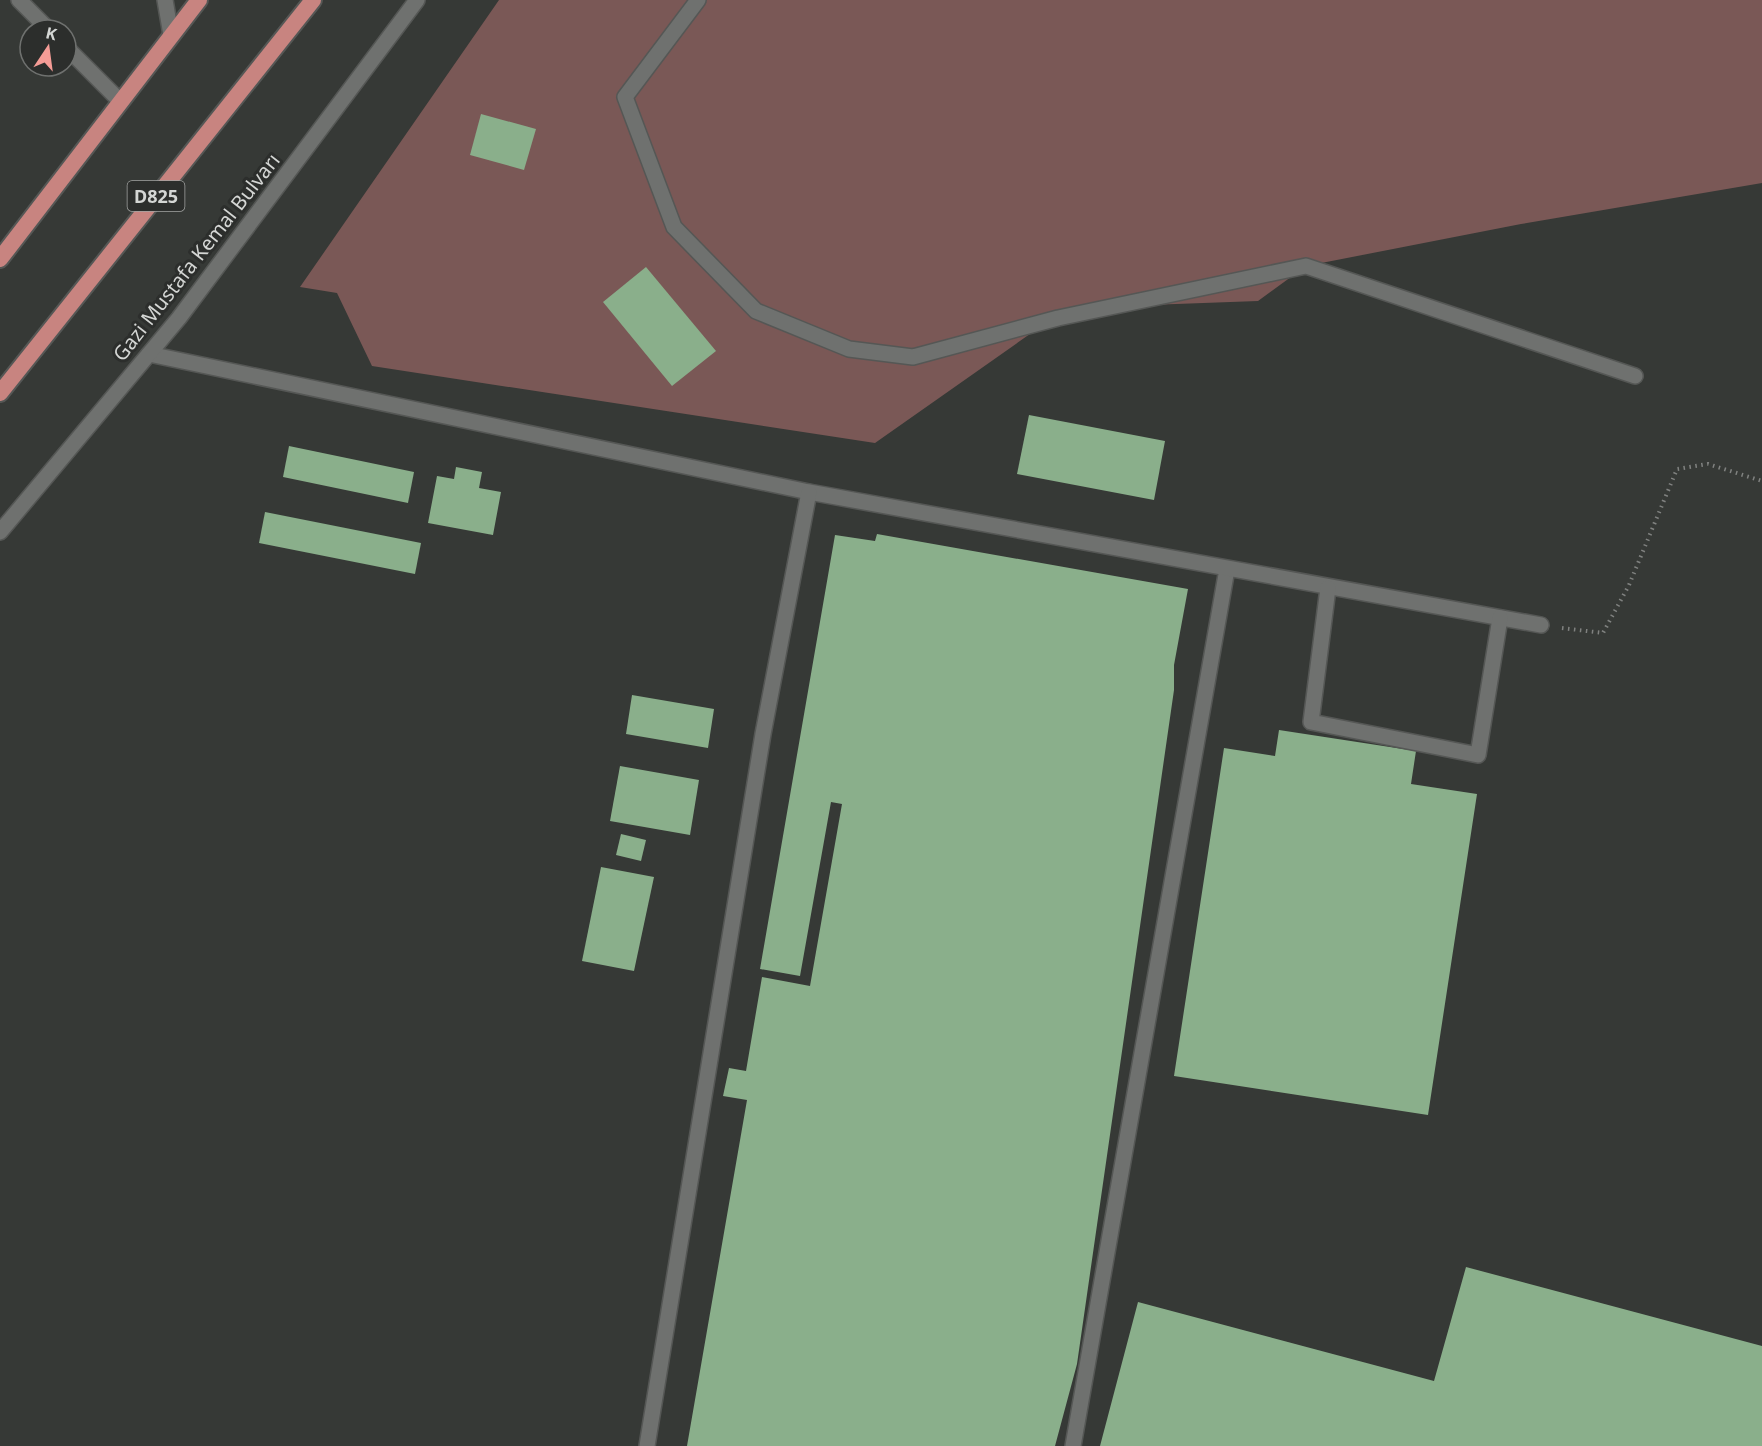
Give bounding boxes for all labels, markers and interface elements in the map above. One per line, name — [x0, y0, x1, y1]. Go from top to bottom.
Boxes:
north arrow — [18, 18, 78, 78]
text: K — [44, 21, 59, 45]
street label: Gazi Mustafa Kemal Bulvarı — [106, 148, 286, 366]
road number: D825 — [128, 181, 184, 211]

